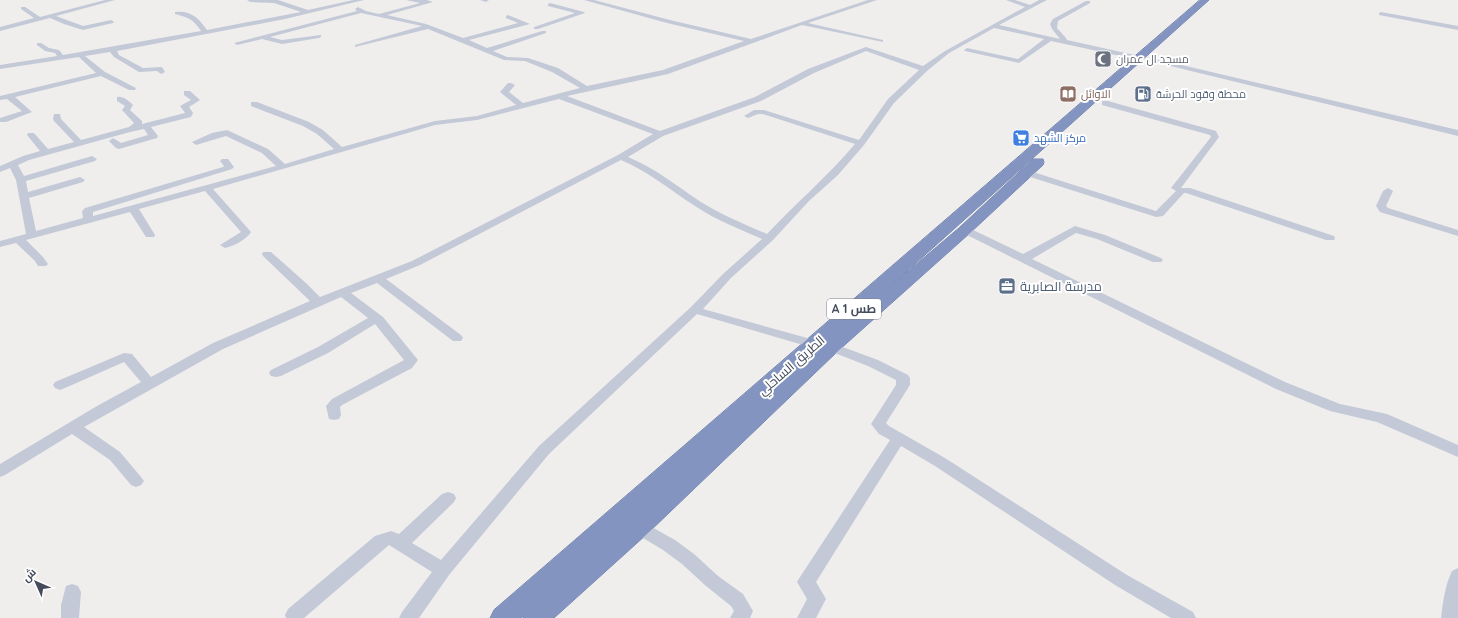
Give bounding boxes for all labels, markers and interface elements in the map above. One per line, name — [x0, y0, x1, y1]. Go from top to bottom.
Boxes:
mosque icon: مسجد ال عمران — [1093, 49, 1113, 69]
place label: مسجد ال عمران — [1116, 52, 1189, 66]
library icon: الاوائل — [1058, 84, 1078, 104]
fuel station icon: محطة وقود الحرشة — [1133, 84, 1153, 104]
place label: الاوائل — [1081, 87, 1111, 101]
place label: محطة وقود الحرشة — [1156, 87, 1246, 101]
supermarket icon: مركز الشهد — [1011, 128, 1031, 148]
place label: مركز الشهد — [1034, 131, 1086, 145]
office icon: مدرسة الصابرية — [997, 276, 1017, 296]
place label: مدرسة الصابرية — [1020, 278, 1102, 294]
road number: A 1 طس — [827, 299, 881, 319]
street label: الطريق الساحلي — [754, 332, 830, 401]
north arrow — [16, 562, 56, 602]
text: ش — [19, 565, 39, 585]

